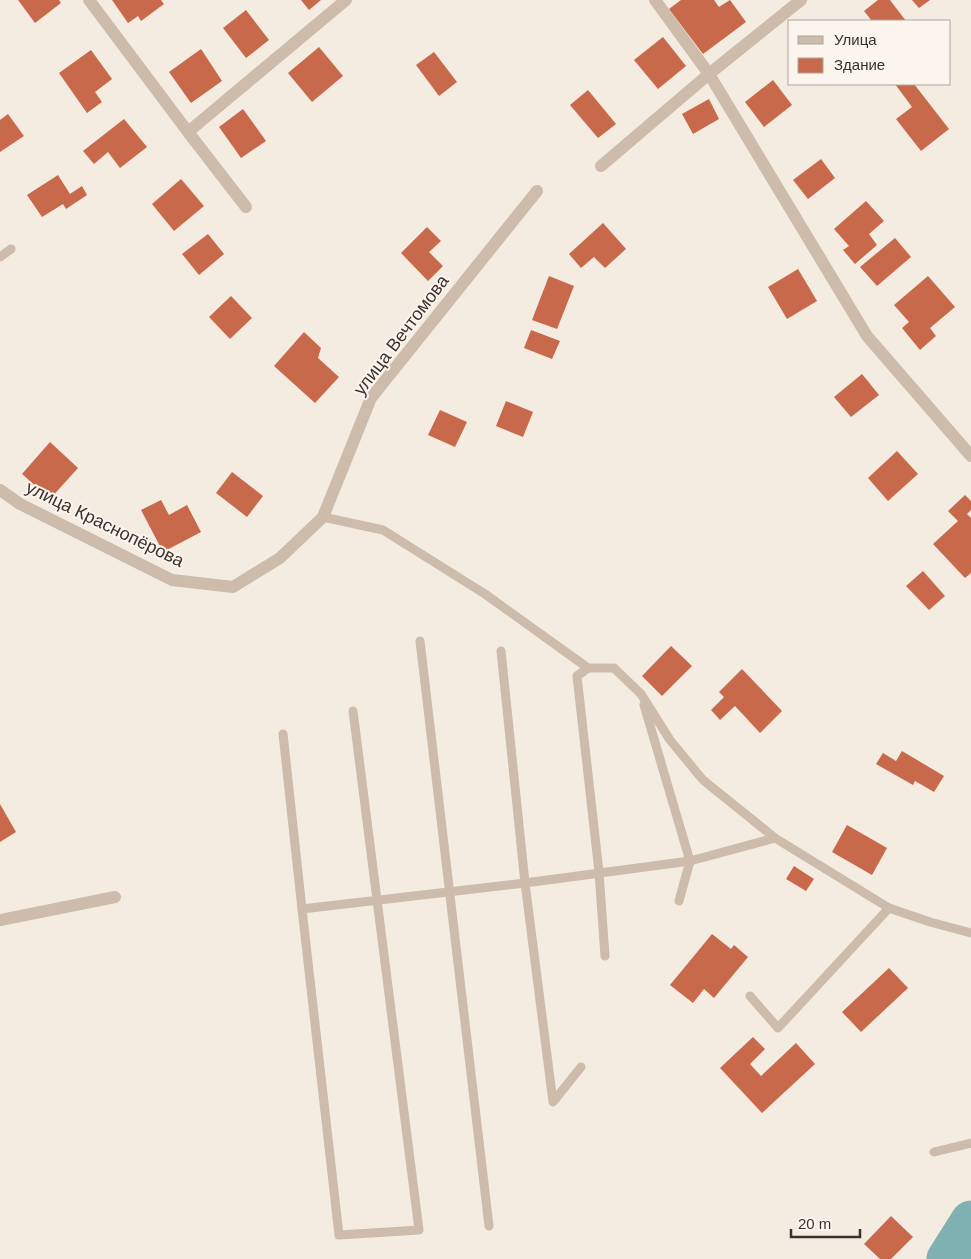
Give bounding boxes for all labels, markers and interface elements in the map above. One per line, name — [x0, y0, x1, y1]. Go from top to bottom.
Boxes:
legend — [788, 20, 951, 85]
text: Улица — [834, 31, 877, 48]
text: Здание — [834, 56, 885, 73]
street label: улица Вечтомова — [349, 270, 453, 399]
street label: улица Краснопёрова — [23, 477, 188, 571]
scale bar — [791, 1206, 860, 1238]
text: 20 m — [798, 1215, 831, 1232]

